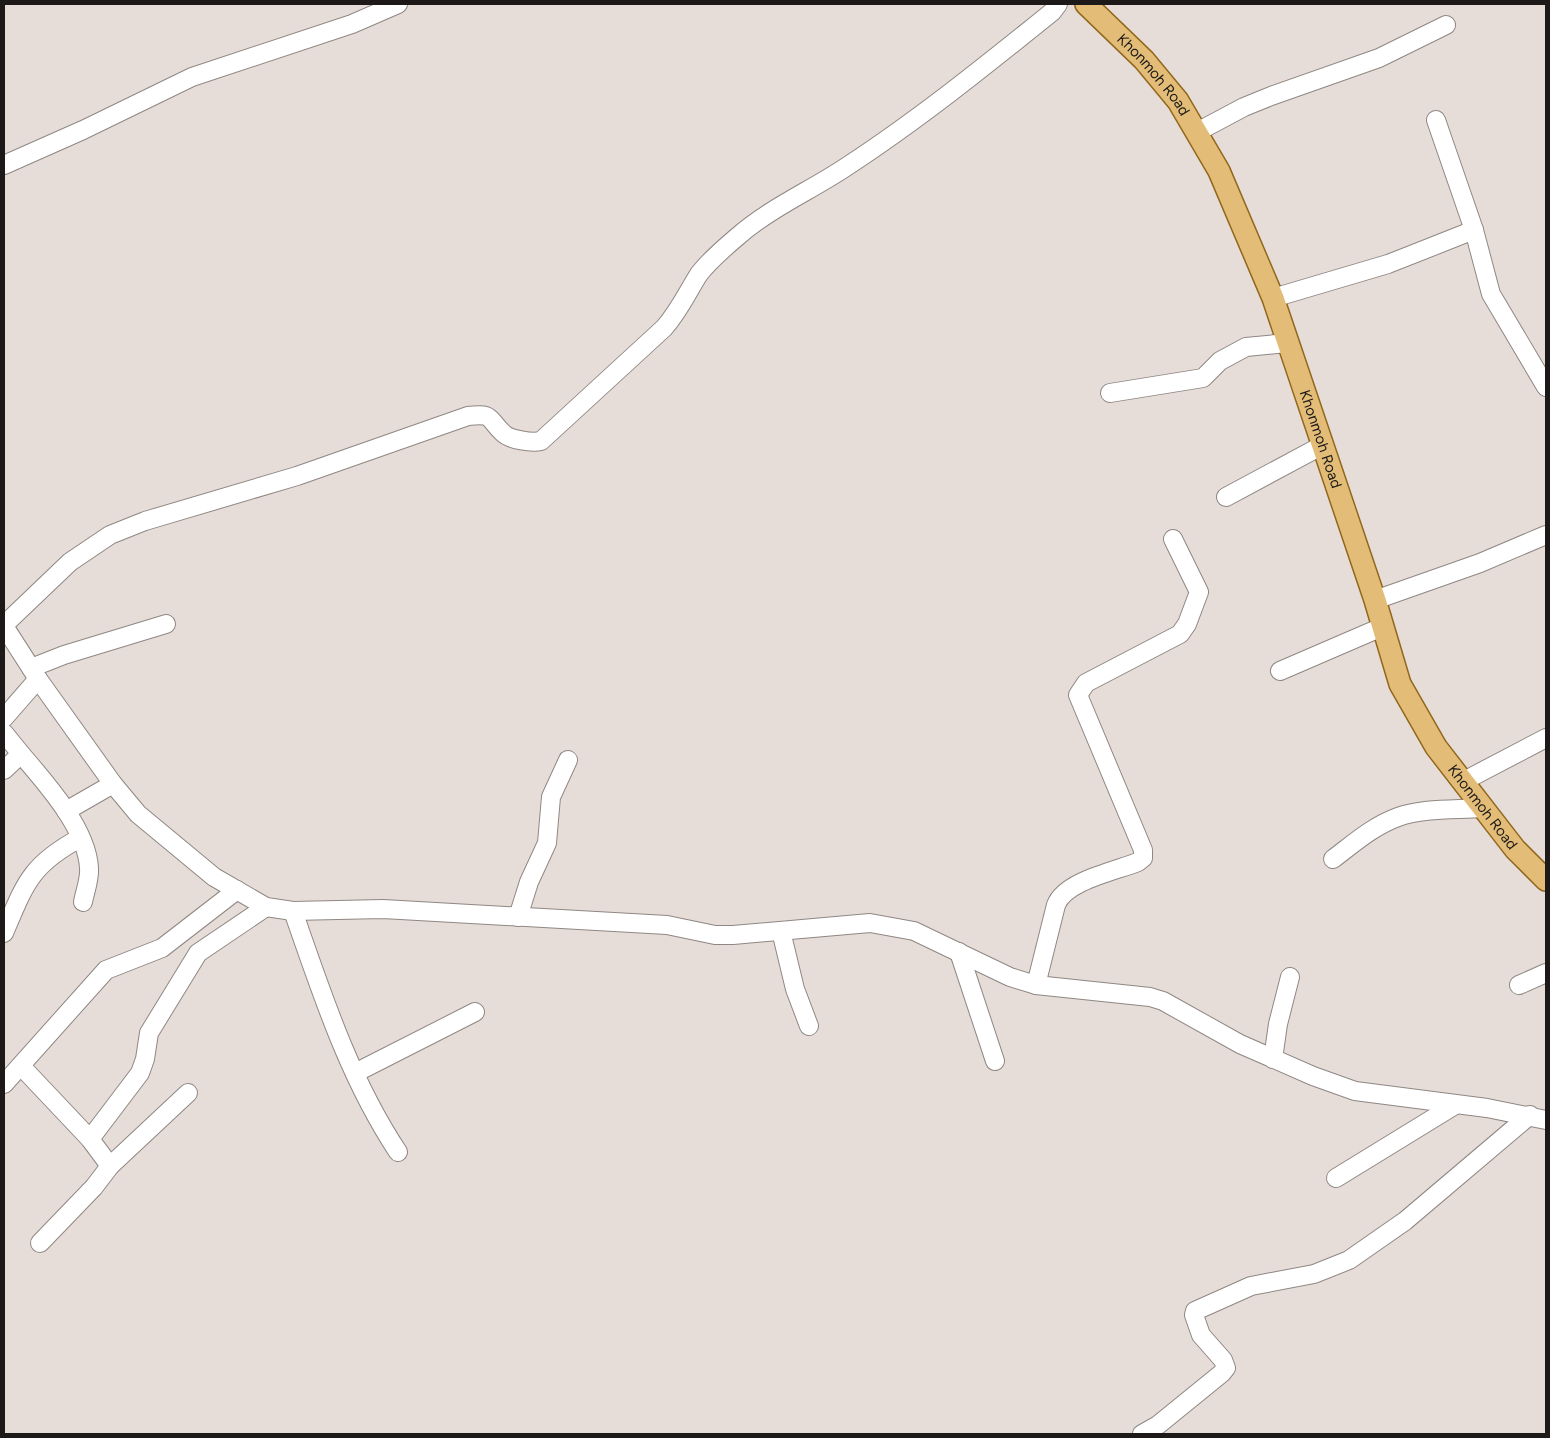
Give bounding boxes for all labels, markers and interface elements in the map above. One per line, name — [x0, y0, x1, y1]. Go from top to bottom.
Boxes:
street label: Khonmoh Road — [1113, 30, 1194, 119]
street label: Khonmoh Road — [1296, 388, 1346, 491]
street label: Khonmoh Road — [1444, 761, 1521, 853]

